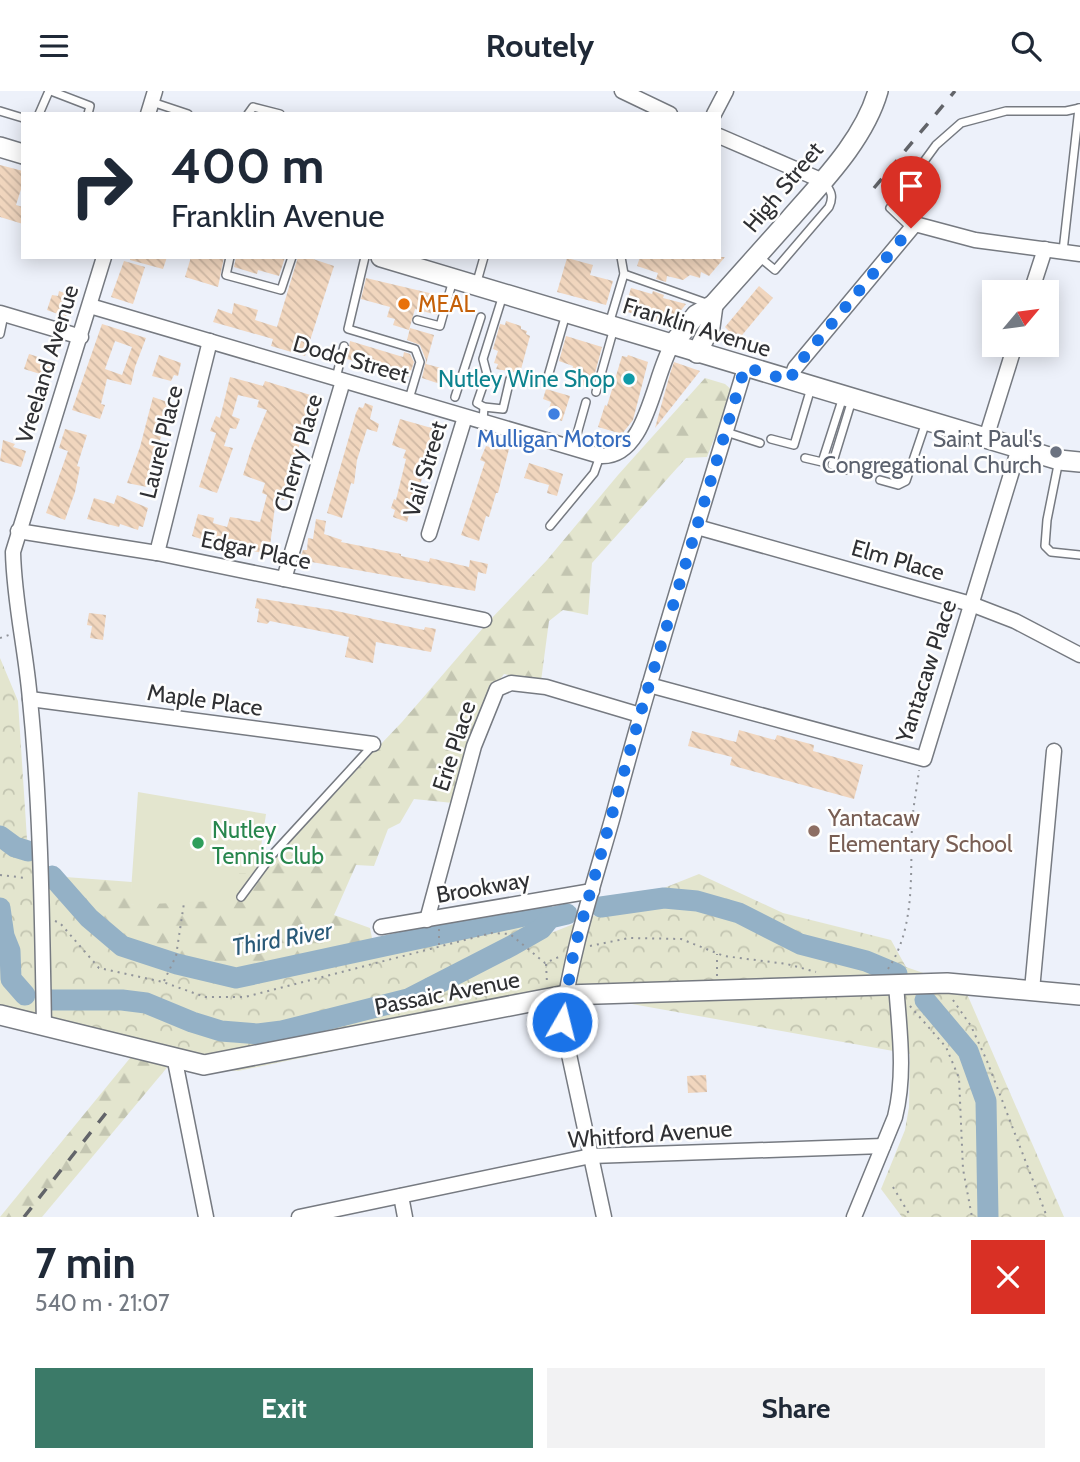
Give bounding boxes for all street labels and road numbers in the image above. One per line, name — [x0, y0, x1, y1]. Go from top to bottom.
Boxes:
street label: High Street — [737, 136, 829, 238]
street label: Vreeland Avenue — [10, 281, 84, 446]
street label: Franklin Avenue — [619, 291, 775, 363]
street label: Dodd Street — [290, 329, 412, 389]
street label: Laurel Place — [133, 382, 189, 501]
street label: Cherry Place — [268, 391, 328, 515]
street label: Vail Street — [397, 417, 453, 520]
street label: Edgar Place — [198, 525, 314, 575]
street label: Elm Place — [848, 533, 948, 587]
street label: Yantacaw Place — [889, 596, 962, 747]
street label: Maple Place — [146, 678, 265, 722]
street label: Erie Place — [426, 697, 482, 795]
street label: Brookway — [434, 865, 533, 909]
street label: Passaic Avenue — [372, 965, 522, 1021]
street label: Whitford Avenue — [567, 1114, 733, 1154]

